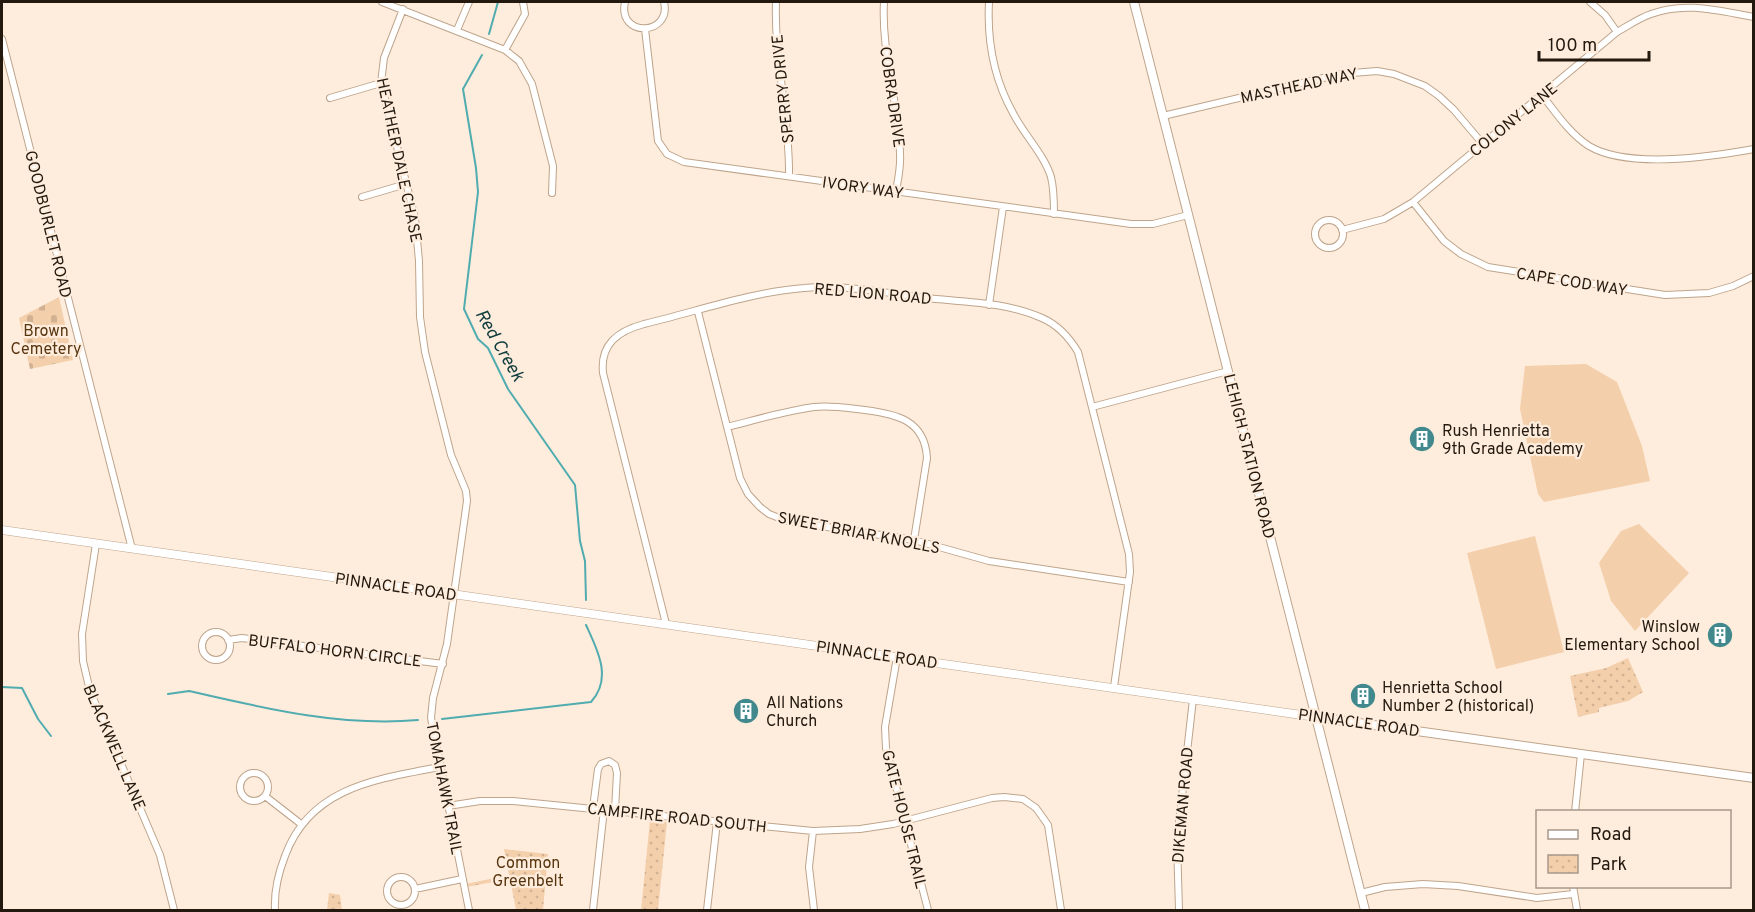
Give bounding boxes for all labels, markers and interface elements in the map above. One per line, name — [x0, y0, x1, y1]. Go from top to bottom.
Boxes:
scale bar — [1539, 24, 1648, 62]
street label: SPERRY DRIVE — [768, 33, 800, 144]
text: 100 m — [1548, 35, 1597, 58]
street label: COBRA DRIVE — [874, 45, 908, 149]
street label: MASTHEAD WAY — [1239, 65, 1360, 109]
street label: HEATHER DALE CHASE — [371, 76, 425, 245]
street label: COLONY LANE — [1466, 79, 1562, 162]
street label: GOODBURLET ROAD — [19, 149, 75, 300]
street label: IVORY WAY — [821, 173, 905, 205]
street label: CAPE COD WAY — [1515, 264, 1629, 302]
street label: RED LION ROAD — [813, 280, 932, 310]
water label: Red Creek — [469, 306, 529, 387]
park label: Brown Cemetery — [11, 322, 81, 360]
street label: LEHIGH STATION ROAD — [1218, 372, 1278, 541]
place label: Rush Henrietta 9th Grade Academy — [1442, 422, 1583, 460]
building icon: Rush Henrietta 9th Grade Academy — [1407, 424, 1437, 454]
street label: SWEET BRIAR KNOLLS — [776, 508, 942, 560]
street label: PINNACLE ROAD — [334, 570, 458, 606]
place label: Winslow Elementary School — [1564, 618, 1700, 656]
building icon: Winslow Elementary School — [1705, 620, 1735, 650]
street label: BUFFALO HORN CIRCLE — [247, 631, 423, 673]
street label: PINNACLE ROAD — [815, 638, 939, 674]
place label: Henrietta School Number 2 (historical) — [1382, 679, 1534, 717]
building icon: Henrietta School Number 2 (historical) — [1348, 681, 1378, 711]
street label: BLACKWELL LANE — [78, 682, 149, 814]
place label: All Nations Church — [766, 694, 843, 732]
building icon: All Nations Church — [731, 696, 761, 726]
street label: PINNACLE ROAD — [1297, 706, 1421, 742]
street label: TOMAHAWK TRAIL — [420, 720, 466, 856]
street label: DIKEMAN ROAD — [1169, 746, 1199, 864]
street label: GATE HOUSE TRAIL — [876, 748, 930, 891]
street label: CAMPFIRE ROAD SOUTH — [586, 800, 768, 838]
legend — [1536, 810, 1731, 888]
text: Road — [1590, 824, 1632, 847]
park label: Common Greenbelt — [492, 854, 564, 892]
text: Park — [1590, 854, 1627, 877]

